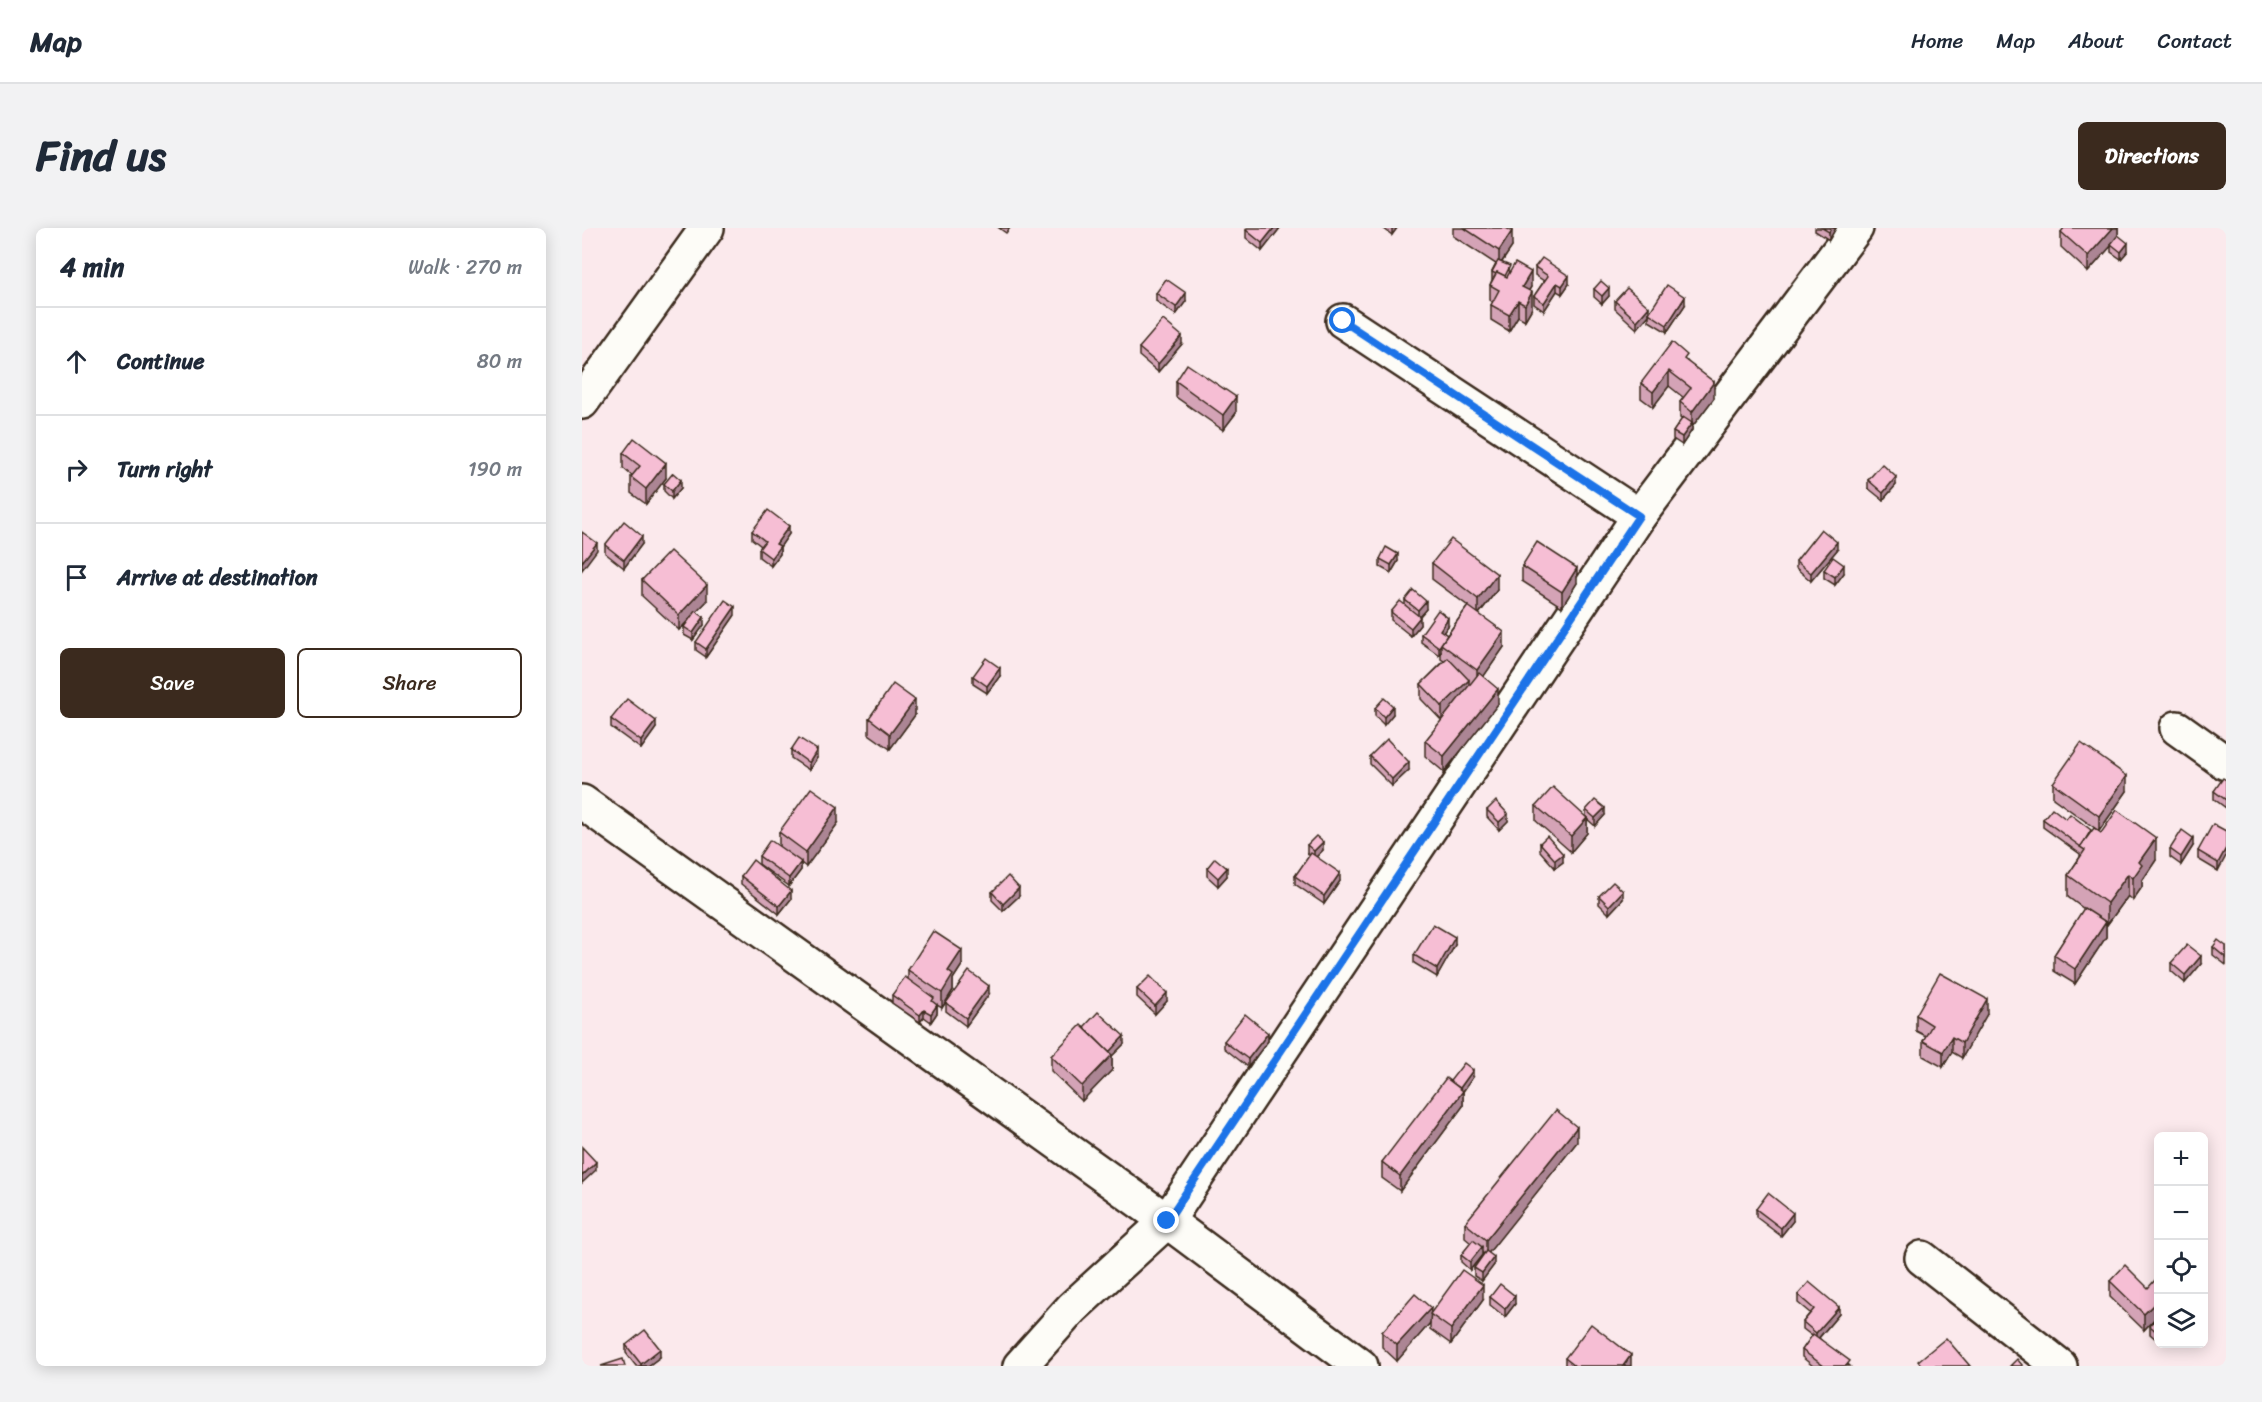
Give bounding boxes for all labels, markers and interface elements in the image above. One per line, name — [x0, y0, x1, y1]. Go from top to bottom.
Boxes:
text: Map — [30, 17, 82, 66]
text: Home — [1911, 22, 1963, 60]
text: Map — [1996, 22, 2035, 60]
text: About — [2068, 22, 2125, 60]
text: Contact — [2158, 22, 2232, 60]
text: Find us — [36, 119, 166, 193]
button: Directions — [2078, 122, 2226, 190]
text: 4 min — [60, 244, 124, 290]
text: Walk · 270 m — [408, 250, 522, 285]
route start — [1329, 307, 1355, 333]
text: Continue — [117, 342, 205, 381]
text: 80 m — [477, 344, 522, 379]
icon: ahead — [60, 345, 93, 378]
text: Turn right — [117, 450, 212, 489]
text: 190 m — [468, 452, 522, 487]
icon: right — [60, 453, 93, 486]
text: Arrive at destination — [117, 558, 318, 597]
icon: arrive — [60, 561, 93, 594]
button: Save — [60, 648, 285, 718]
button: Share — [297, 648, 522, 718]
map controls — [2154, 1132, 2208, 1348]
button: + — [2154, 1132, 2208, 1186]
button: − — [2154, 1186, 2208, 1240]
route end — [1153, 1207, 1179, 1233]
button: locate — [2154, 1240, 2208, 1294]
button: layers — [2154, 1294, 2208, 1348]

